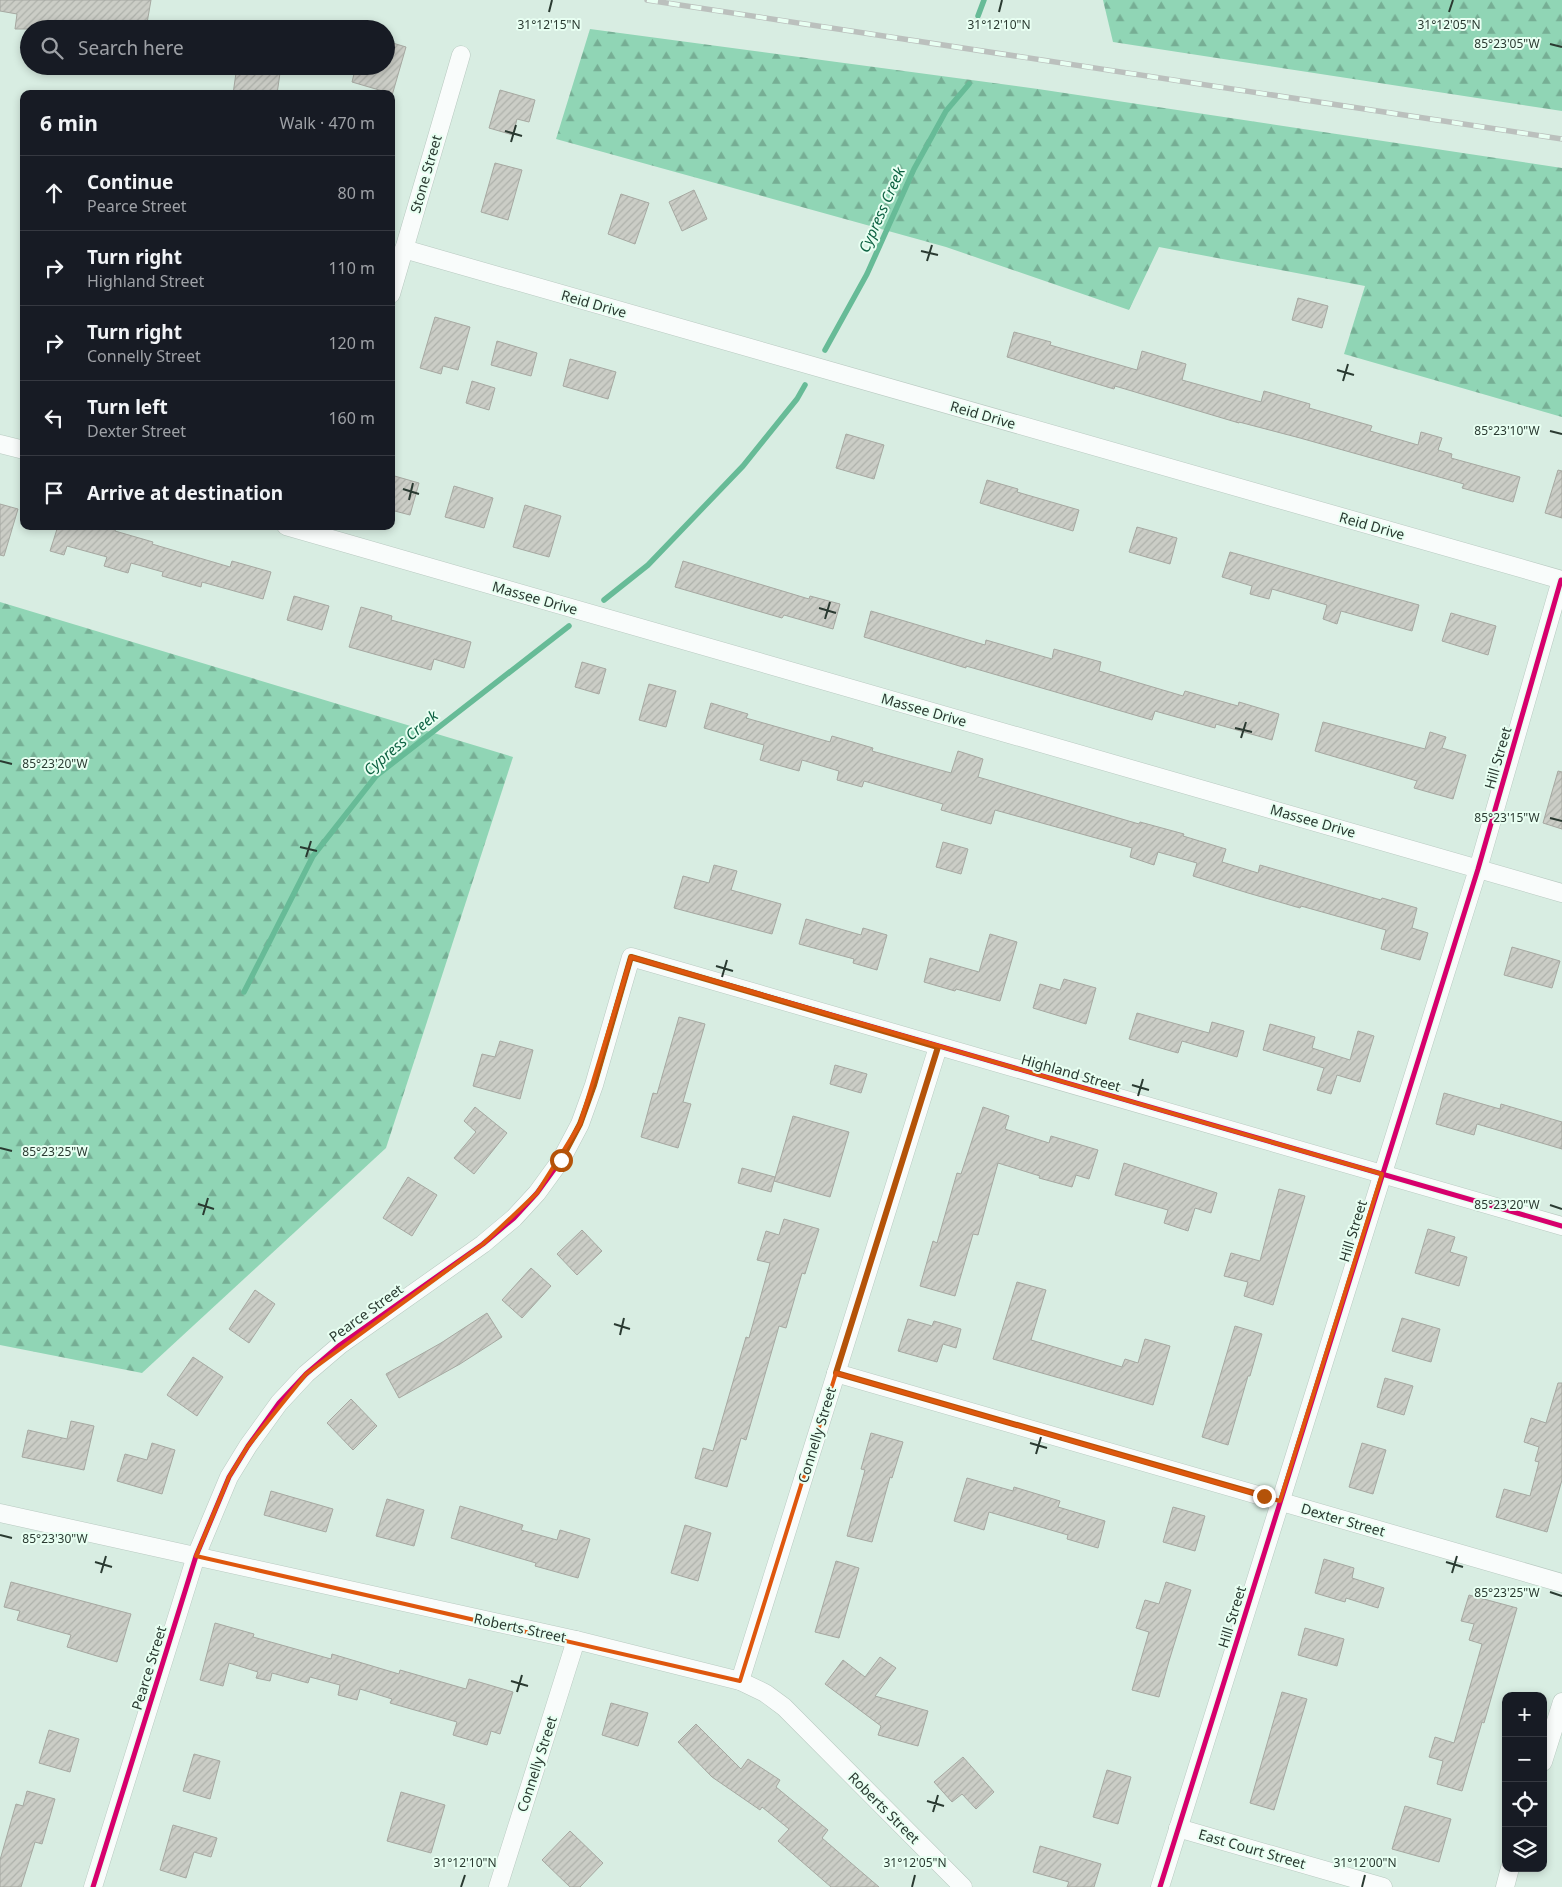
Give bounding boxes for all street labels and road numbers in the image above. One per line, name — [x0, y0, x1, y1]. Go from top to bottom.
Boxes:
street label: Stone Street — [405, 133, 446, 215]
street label: Reid Drive — [559, 285, 629, 322]
street label: Reid Drive — [948, 396, 1018, 433]
street label: Reid Drive — [1337, 507, 1407, 544]
street label: Massee Drive — [490, 576, 580, 619]
street label: Massee Drive — [879, 688, 969, 731]
street label: Hill Street — [1480, 725, 1515, 791]
street label: Massee Drive — [1268, 799, 1358, 842]
street label: Highland Street — [1019, 1049, 1123, 1096]
street label: Hill Street — [1334, 1197, 1371, 1264]
street label: Pearce Street — [325, 1279, 407, 1346]
street label: Connelly Street — [793, 1384, 840, 1485]
street label: Dexter Street — [1299, 1498, 1387, 1541]
street label: Hill Street — [1213, 1583, 1250, 1650]
street label: Roberts Street — [472, 1608, 568, 1647]
street label: Pearce Street — [127, 1623, 170, 1712]
street label: Connelly Street — [512, 1714, 561, 1814]
street label: Roberts Street — [844, 1768, 924, 1848]
street label: East Court Street — [1196, 1824, 1308, 1873]

